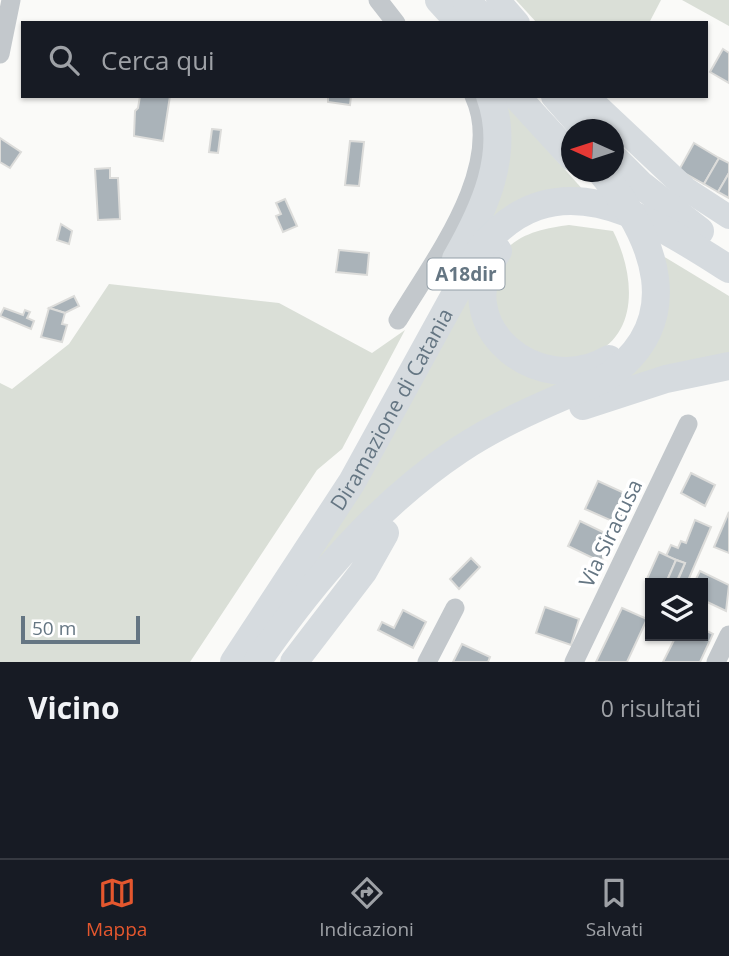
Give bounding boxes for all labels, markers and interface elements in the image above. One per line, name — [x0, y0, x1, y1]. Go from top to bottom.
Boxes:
search box — [21, 21, 708, 98]
icon: search — [45, 41, 83, 79]
text: Cerca qui — [101, 42, 215, 78]
north arrow — [561, 119, 624, 182]
road number: A18dir — [428, 258, 504, 290]
street label: Diramazione di Catania — [323, 303, 459, 516]
street label: Via Siracusa — [572, 474, 648, 592]
map controls — [645, 578, 708, 641]
button: layers — [645, 578, 708, 641]
scale bar — [21, 613, 140, 645]
text: 50 m — [32, 615, 76, 641]
text: Vicino — [28, 687, 120, 728]
text: 0 risultati — [601, 692, 701, 724]
tab: Mappa — [86, 874, 147, 942]
tab: Indicazioni — [319, 874, 414, 942]
tab: Salvati — [586, 874, 643, 942]

